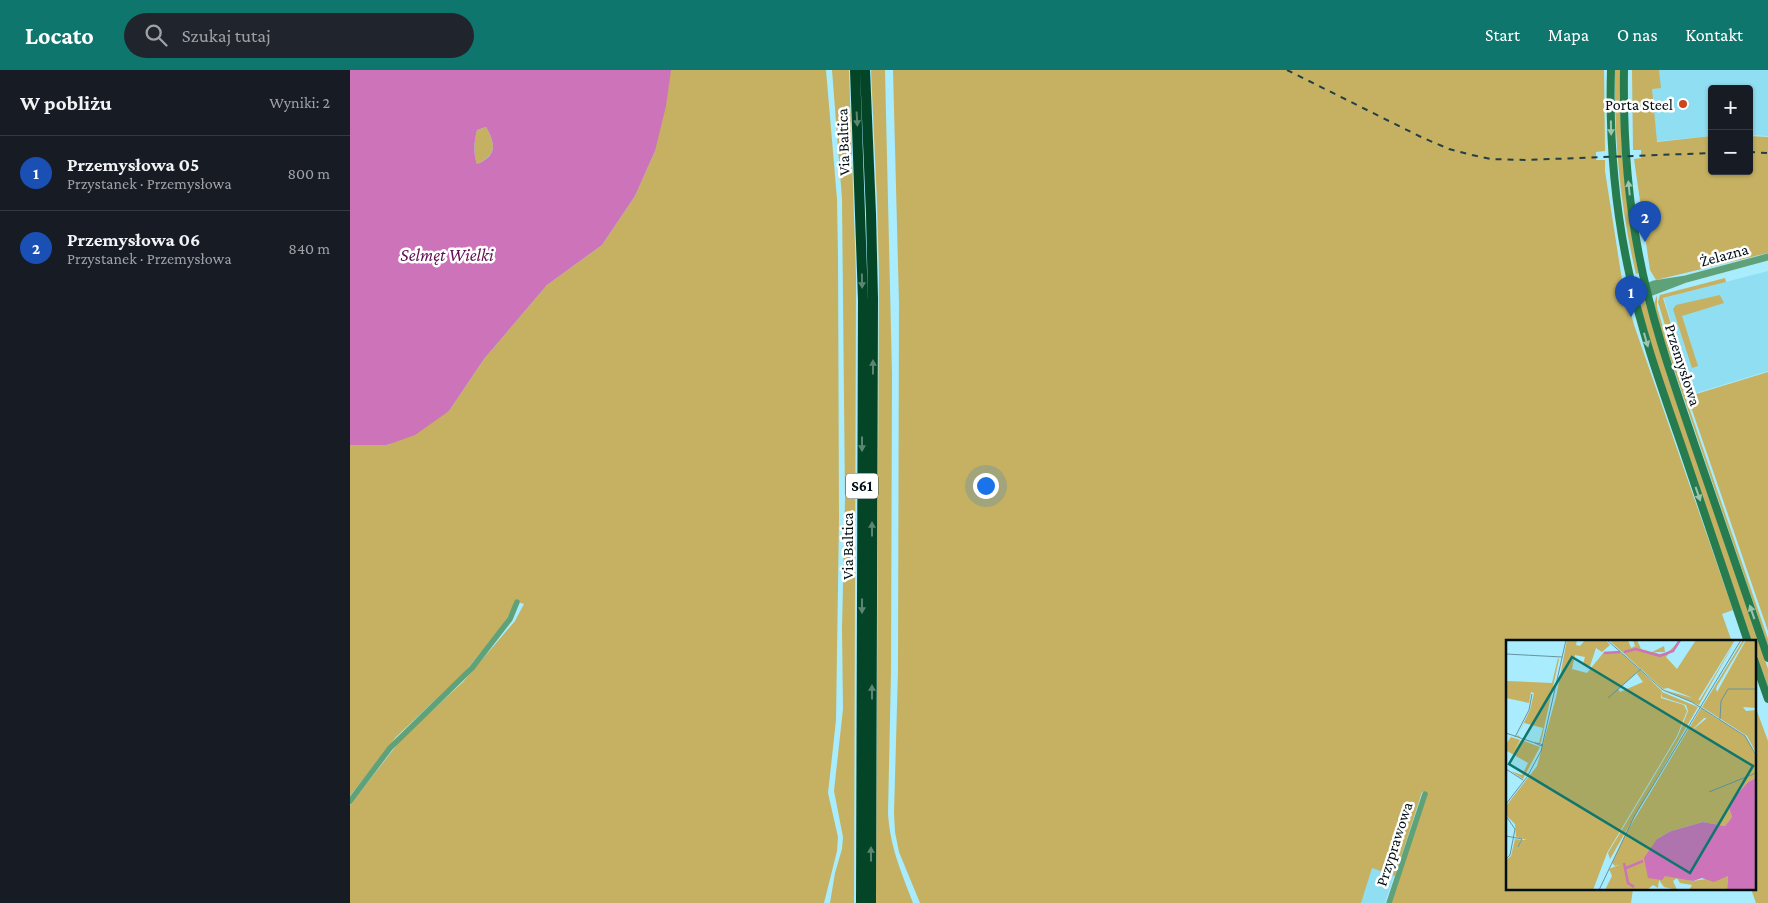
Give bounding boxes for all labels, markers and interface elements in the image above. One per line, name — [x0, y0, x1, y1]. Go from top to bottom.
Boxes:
search box — [124, 13, 474, 58]
icon: search — [142, 21, 170, 49]
text: Locato — [25, 22, 94, 49]
text: Szukaj tutaj — [182, 25, 271, 46]
text: Start — [1485, 25, 1520, 45]
text: Mapa — [1548, 25, 1589, 45]
text: O nas — [1617, 25, 1658, 45]
text: Kontakt — [1686, 25, 1743, 45]
map controls — [1708, 85, 1753, 175]
button: + — [1708, 85, 1753, 130]
text: W pobliżu — [20, 91, 112, 115]
text: Wyniki: 2 — [269, 94, 330, 111]
place label: Porta Steel — [1605, 96, 1673, 113]
marker: Porta Steel — [1677, 98, 1689, 110]
street label: Via Baltica — [833, 107, 853, 176]
one-way arrow — [854, 111, 862, 127]
one-way arrow — [1608, 120, 1616, 136]
button: − — [1708, 130, 1753, 175]
text: Przemysłowa 05 — [67, 154, 199, 175]
text: 1 — [33, 165, 39, 182]
text: 800 m — [287, 165, 330, 182]
text: Przystanek · Przemysłowa — [67, 175, 232, 192]
one-way arrow — [1625, 179, 1633, 195]
pin: 2 — [1629, 201, 1661, 242]
text: Przemysłowa 06 — [67, 229, 200, 250]
text: 2 — [32, 240, 40, 257]
text: 840 m — [288, 240, 330, 257]
street label: Żelazna — [1698, 240, 1751, 270]
water label: Selmęt Wielki — [400, 245, 494, 265]
text: Przystanek · Przemysłowa — [67, 250, 232, 267]
one-way arrow — [859, 273, 867, 289]
pin: 1 — [1615, 276, 1647, 317]
street label: Przemysłowa — [1661, 322, 1704, 409]
one-way arrow — [1643, 333, 1651, 348]
one-way arrow — [869, 359, 877, 375]
one-way arrow — [858, 436, 866, 452]
your location — [973, 473, 999, 499]
road number: S61 — [846, 474, 878, 498]
one-way arrow — [1694, 487, 1702, 502]
street label: Via Baltica — [839, 512, 856, 580]
one-way arrow — [868, 521, 876, 537]
one-way arrow — [858, 598, 866, 614]
one-way arrow — [1748, 604, 1755, 619]
inset map — [1506, 640, 1756, 890]
one-way arrow — [868, 684, 876, 700]
street label: Przyprawowa — [1372, 799, 1417, 889]
one-way arrow — [867, 846, 875, 862]

